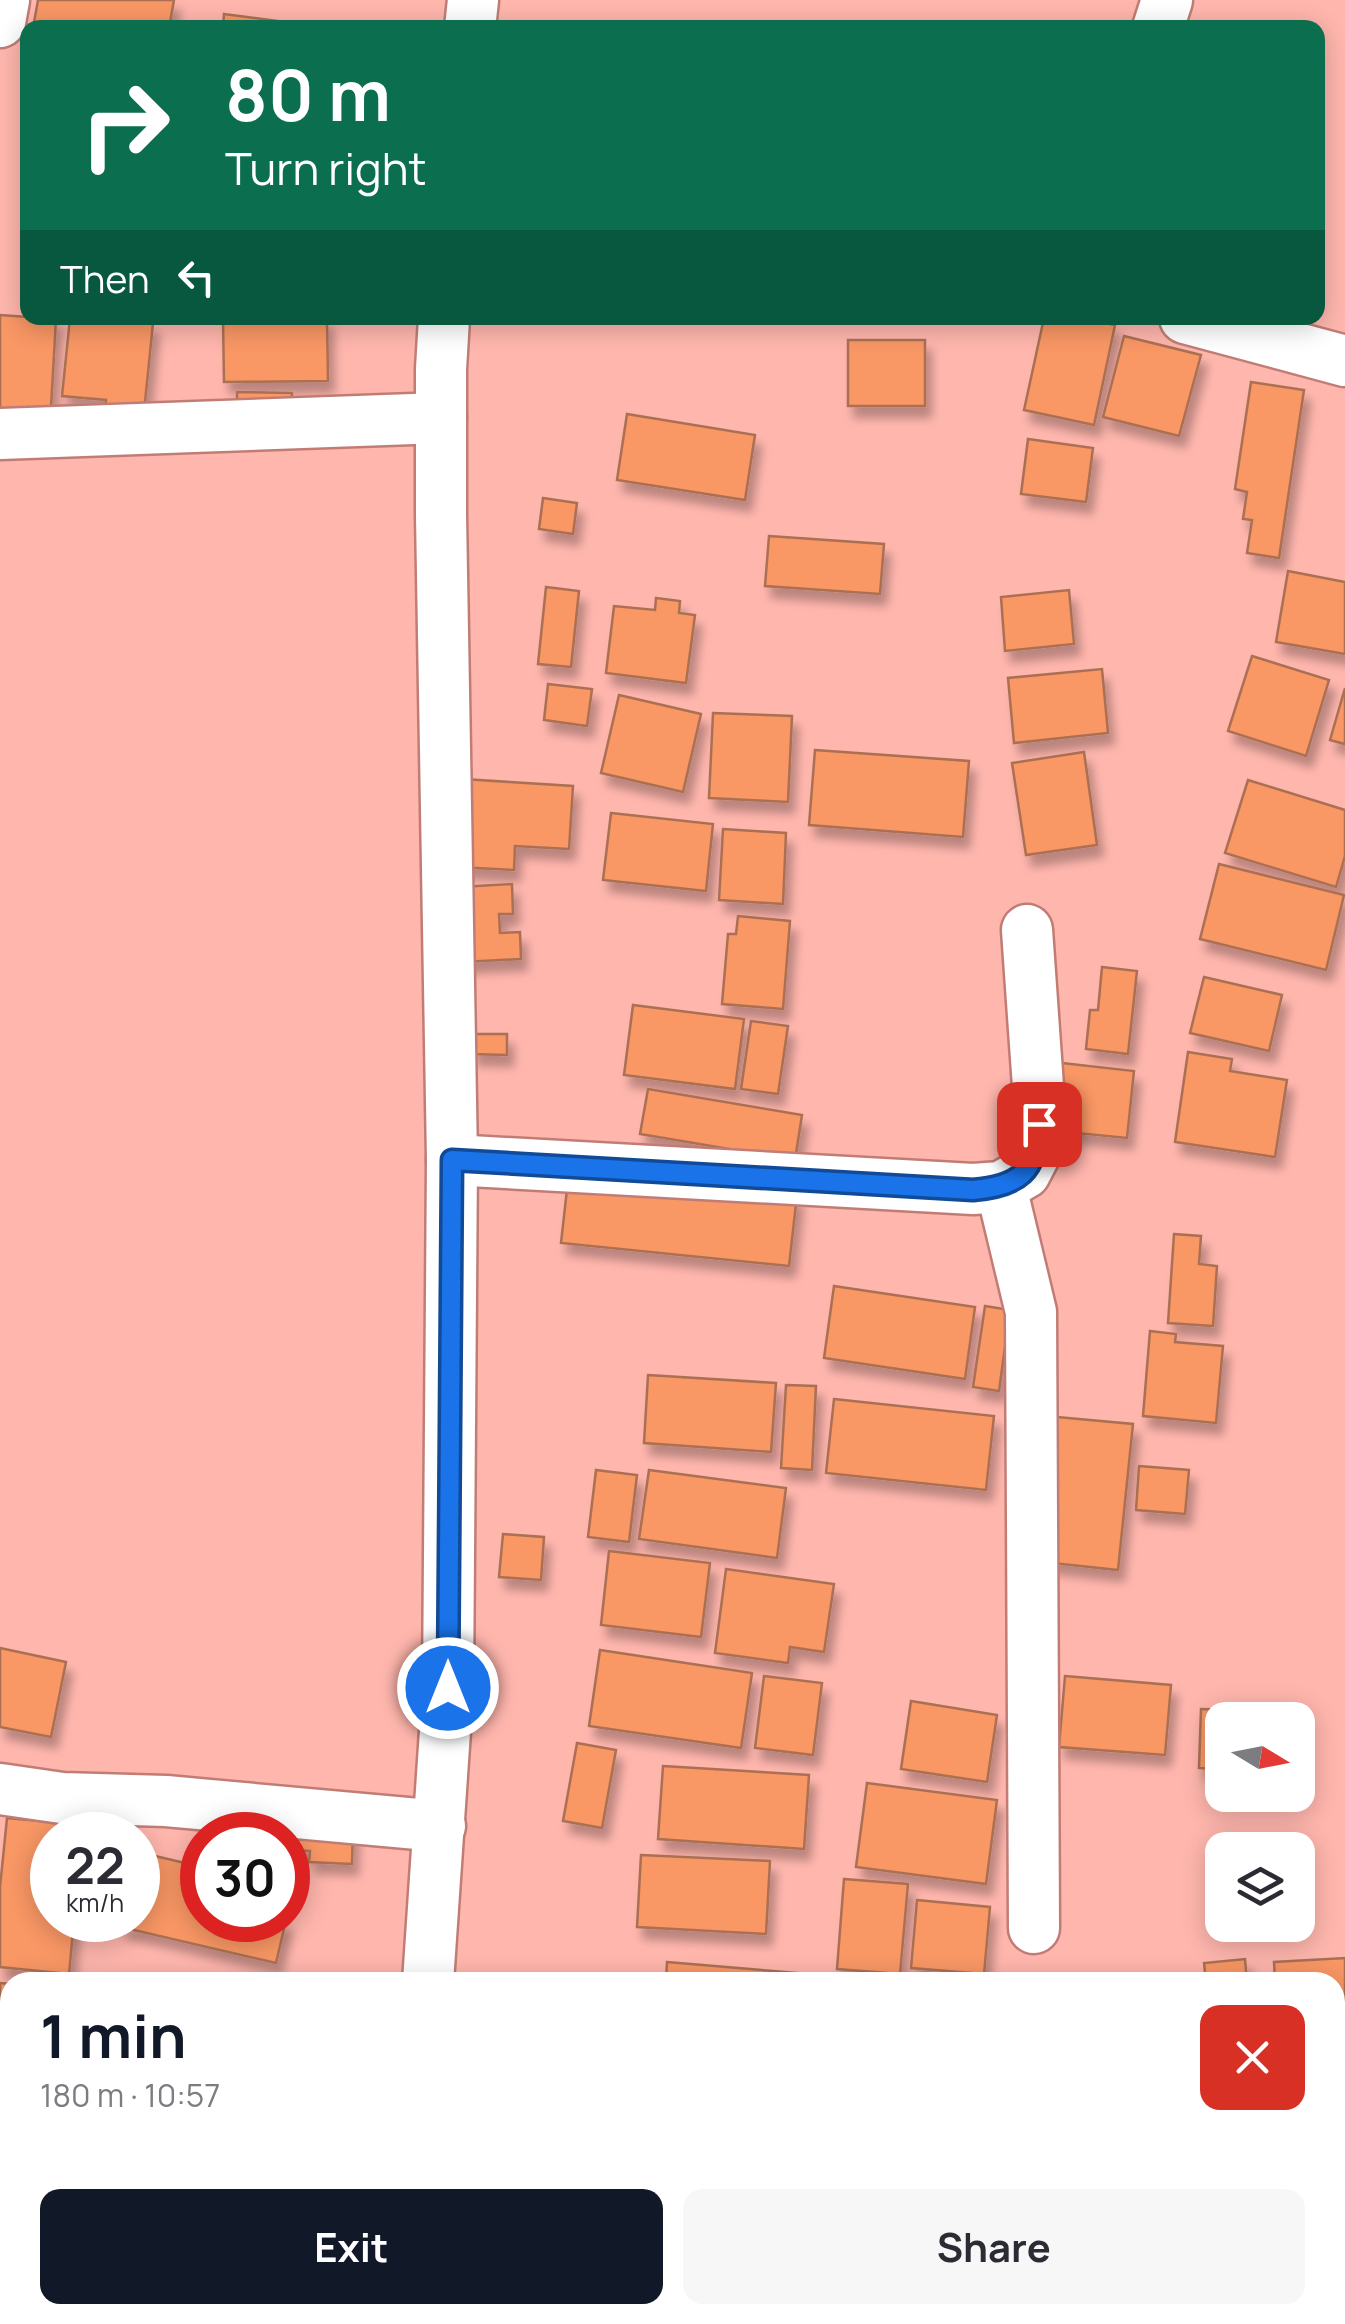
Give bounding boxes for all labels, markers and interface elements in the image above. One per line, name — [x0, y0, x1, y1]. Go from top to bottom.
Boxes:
text: 80 m — [225, 46, 391, 142]
icon: right — [60, 60, 190, 190]
text: Turn right — [225, 137, 426, 199]
icon: left — [169, 250, 224, 305]
text: Then — [60, 252, 149, 304]
pin — [997, 1082, 1082, 1167]
icon: arrive — [1012, 1097, 1067, 1152]
position arrow — [396, 1636, 500, 1740]
north arrow — [1205, 1702, 1315, 1812]
map controls — [1205, 1702, 1315, 1942]
speed limit sign: 30 — [180, 1812, 310, 1942]
text: 22 — [65, 1831, 125, 1899]
button: layers — [1205, 1832, 1315, 1942]
text: km/h — [66, 1885, 124, 1920]
text: 1 min — [40, 1994, 187, 2076]
button: close — [1200, 2005, 1305, 2110]
text: 180 m · 10:57 — [40, 2073, 220, 2117]
button: Exit — [40, 2189, 663, 2304]
button: Share — [683, 2189, 1305, 2304]

